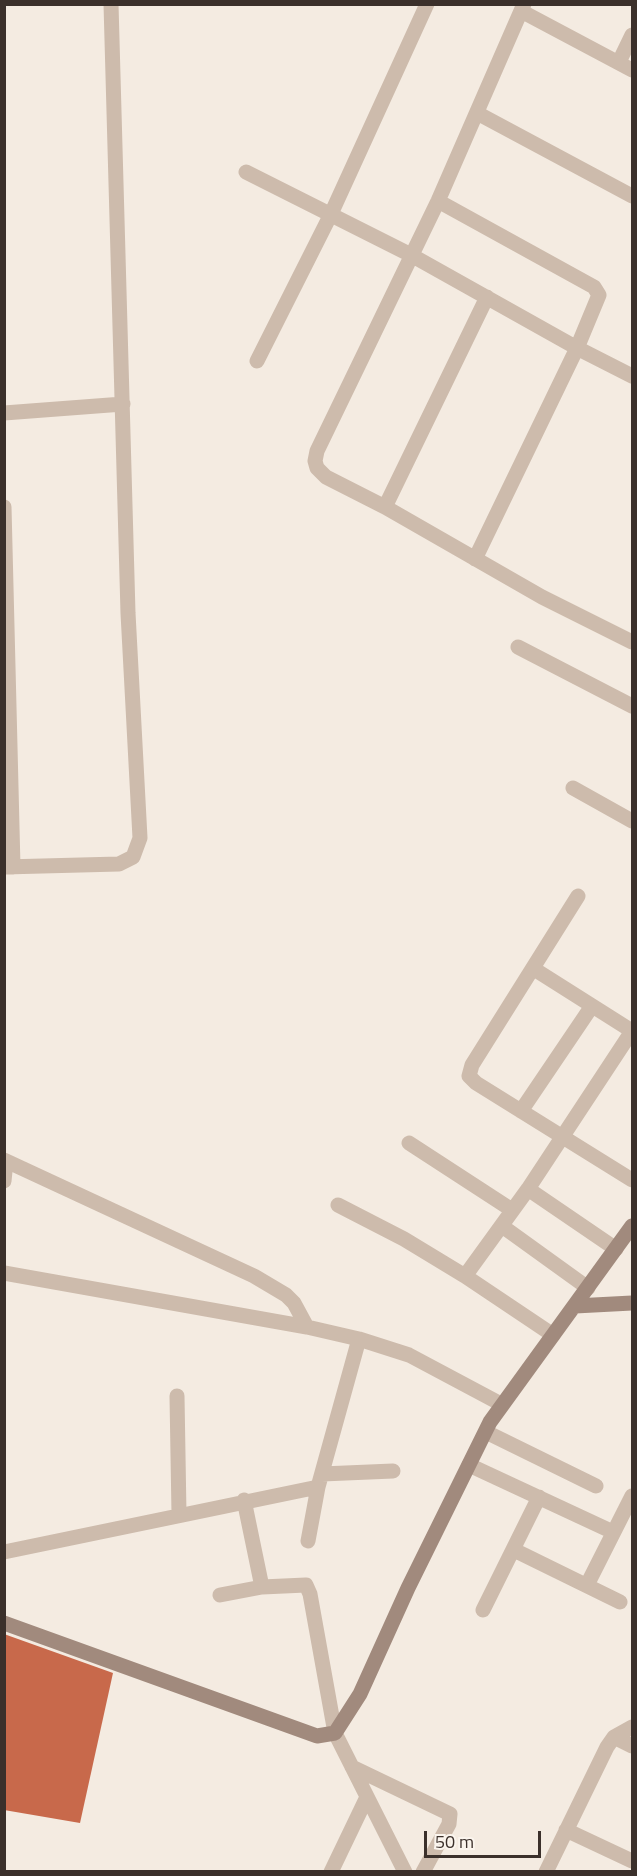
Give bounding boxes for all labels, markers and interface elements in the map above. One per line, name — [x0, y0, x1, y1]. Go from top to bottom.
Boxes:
scale bar — [427, 1819, 544, 1857]
text: 50 m — [435, 1828, 474, 1855]

